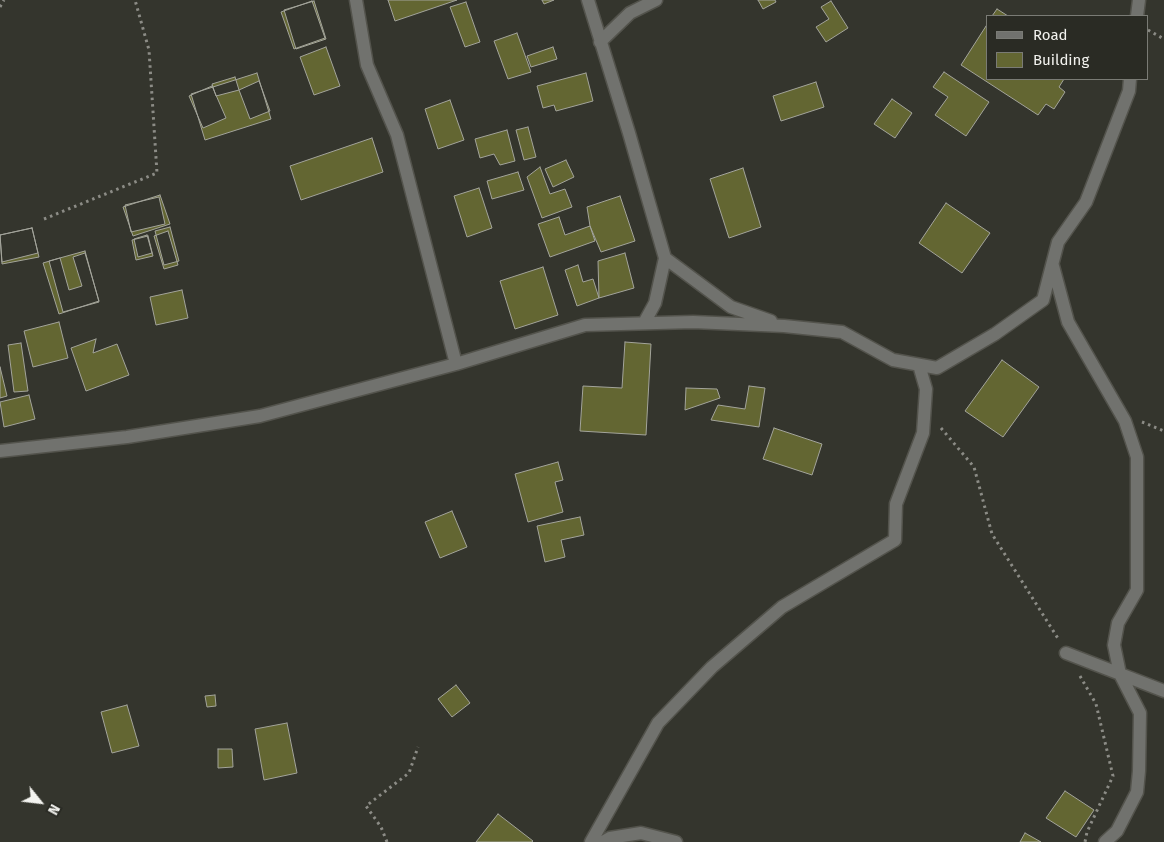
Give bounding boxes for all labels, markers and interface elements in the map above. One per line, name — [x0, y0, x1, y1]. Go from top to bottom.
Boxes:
legend — [986, 15, 1149, 80]
text: Road — [1033, 26, 1068, 44]
text: Building — [1033, 51, 1089, 69]
north arrow — [15, 777, 65, 827]
text: N — [44, 801, 63, 818]

